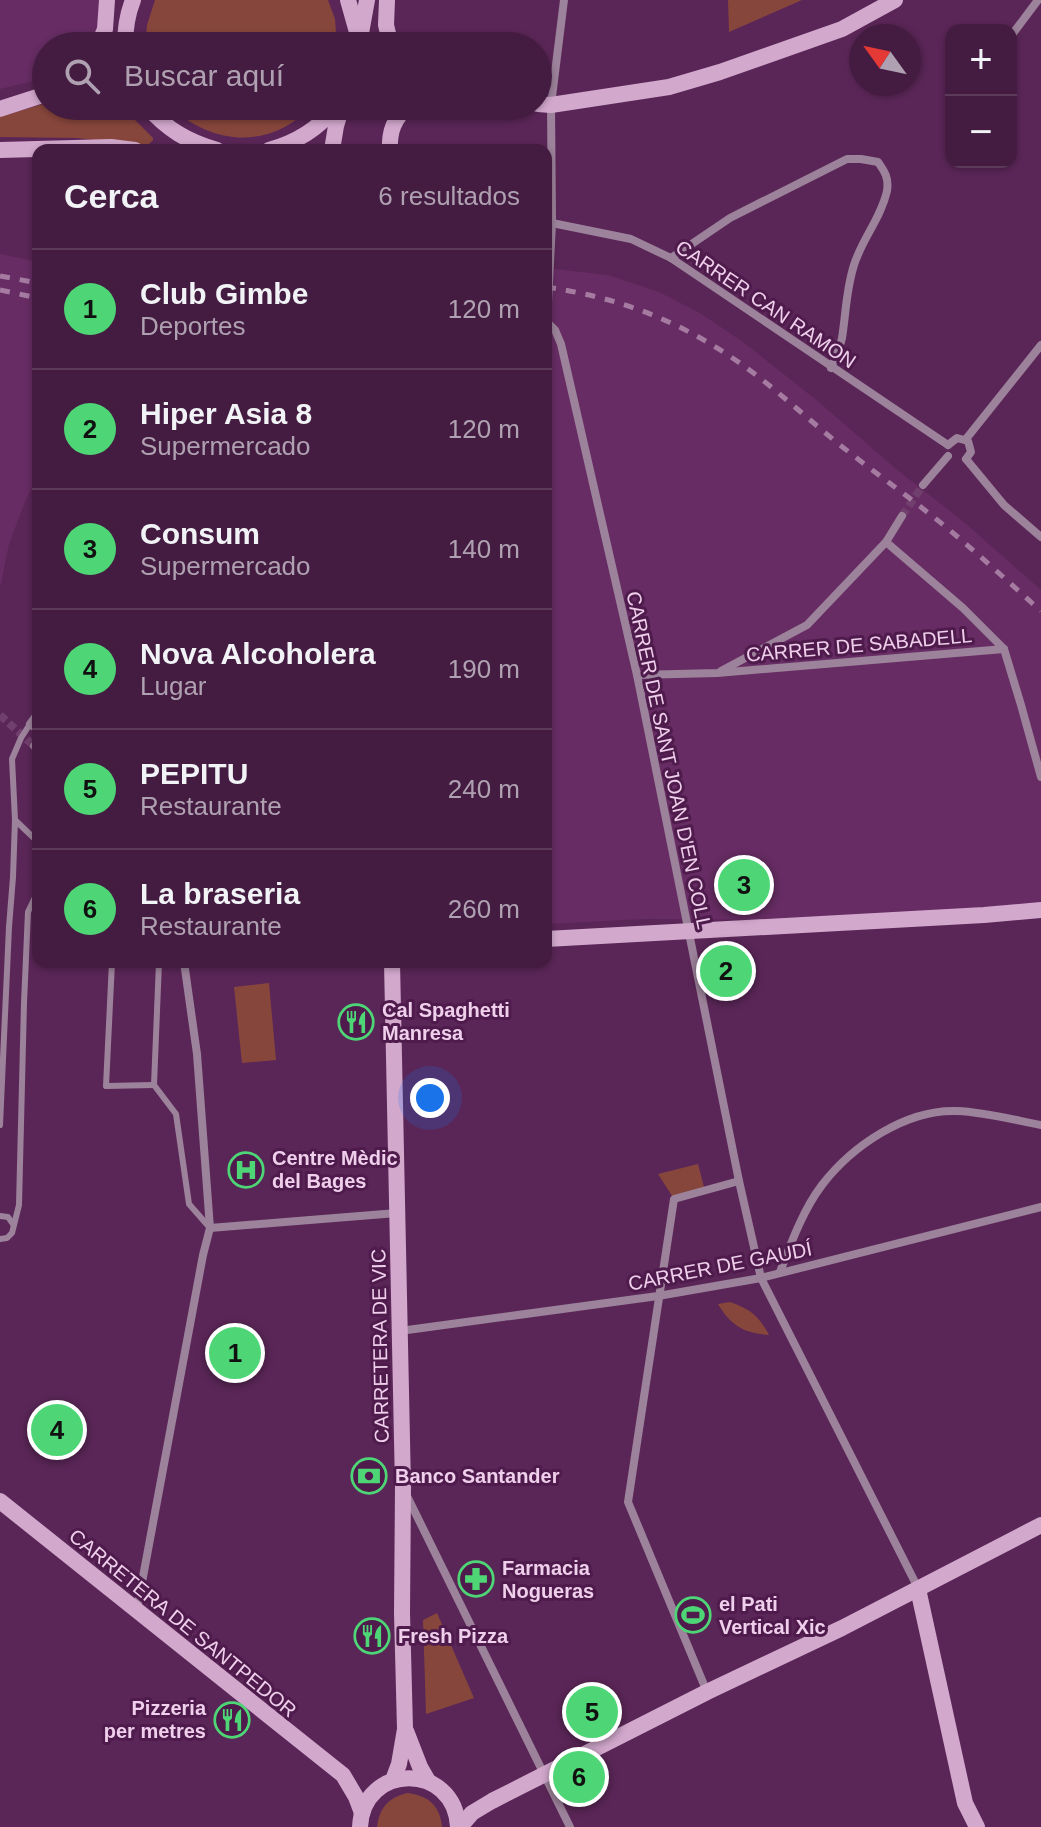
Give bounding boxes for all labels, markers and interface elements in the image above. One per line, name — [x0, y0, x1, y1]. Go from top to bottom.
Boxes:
north arrow — [849, 24, 921, 96]
map controls — [945, 24, 1017, 168]
button: + — [945, 24, 1017, 96]
search box — [32, 32, 552, 120]
icon: search — [60, 54, 104, 98]
text: Buscar aquí — [124, 59, 284, 92]
button: − — [945, 96, 1017, 168]
text: Cerca — [64, 177, 159, 215]
text: 6 resultados — [378, 181, 520, 211]
street label: CARRER CAN RAMON — [672, 236, 860, 372]
text: Club Gimbe — [140, 277, 308, 310]
text: 1 — [83, 294, 97, 324]
text: 120 m — [448, 294, 520, 324]
text: Deportes — [140, 311, 246, 341]
text: Hiper Asia 8 — [140, 397, 312, 430]
text: 2 — [83, 414, 97, 444]
text: 120 m — [448, 414, 520, 444]
text: Supermercado — [140, 431, 311, 461]
text: Consum — [140, 517, 260, 550]
text: 3 — [83, 534, 97, 564]
text: 140 m — [448, 534, 520, 564]
text: Supermercado — [140, 551, 311, 581]
street label: CARRER DE SANT JOAN D'EN COLL — [622, 589, 716, 931]
street label: CARRER DE SABADELL — [745, 624, 973, 666]
text: Nova Alcoholera — [140, 637, 376, 670]
text: 4 — [83, 654, 97, 684]
text: 190 m — [448, 654, 520, 684]
text: Lugar — [140, 671, 207, 701]
text: PEPITU — [140, 757, 248, 790]
text: 5 — [83, 774, 97, 804]
text: 240 m — [448, 774, 520, 804]
text: Restaurante — [140, 791, 282, 821]
pin: 3 — [718, 855, 770, 915]
text: La braseria — [140, 877, 300, 910]
text: 6 — [83, 894, 97, 924]
text: 260 m — [448, 894, 520, 924]
text: Restaurante — [140, 911, 282, 941]
pin: 2 — [700, 941, 752, 1001]
place label: Cal Spaghetti Manresa — [382, 999, 510, 1044]
restaurant icon: Cal Spaghetti Manresa — [337, 1003, 375, 1041]
your location — [410, 1078, 450, 1118]
place label: Centre Mèdic del Bages — [272, 1147, 398, 1192]
hospital icon: Centre Mèdic del Bages — [227, 1151, 265, 1189]
street label: CARRER DE GAUDÍ — [626, 1237, 814, 1295]
street label: CARRETERA DE VIC — [367, 1249, 393, 1443]
pin: 1 — [209, 1323, 261, 1383]
pin: 4 — [31, 1400, 83, 1460]
bank icon: Banco Santander — [350, 1457, 388, 1495]
place label: Banco Santander — [395, 1465, 560, 1487]
street label: CARRETERA DE SANTPEDOR — [65, 1525, 301, 1721]
place label: Farmacia Nogueras — [502, 1557, 594, 1602]
pharmacy icon: Farmacia Nogueras — [457, 1560, 495, 1598]
place label: el Pati Vertical Xic — [719, 1593, 826, 1638]
sports icon: el Pati Vertical Xic — [674, 1596, 712, 1634]
restaurant icon: Fresh Pizza — [353, 1617, 391, 1655]
place label: Fresh Pizza — [398, 1625, 509, 1647]
pin: 5 — [566, 1682, 618, 1742]
place label: Pizzeria per metres — [104, 1697, 207, 1742]
restaurant icon: Pizzeria per metres — [213, 1701, 251, 1739]
pin: 6 — [553, 1747, 605, 1807]

